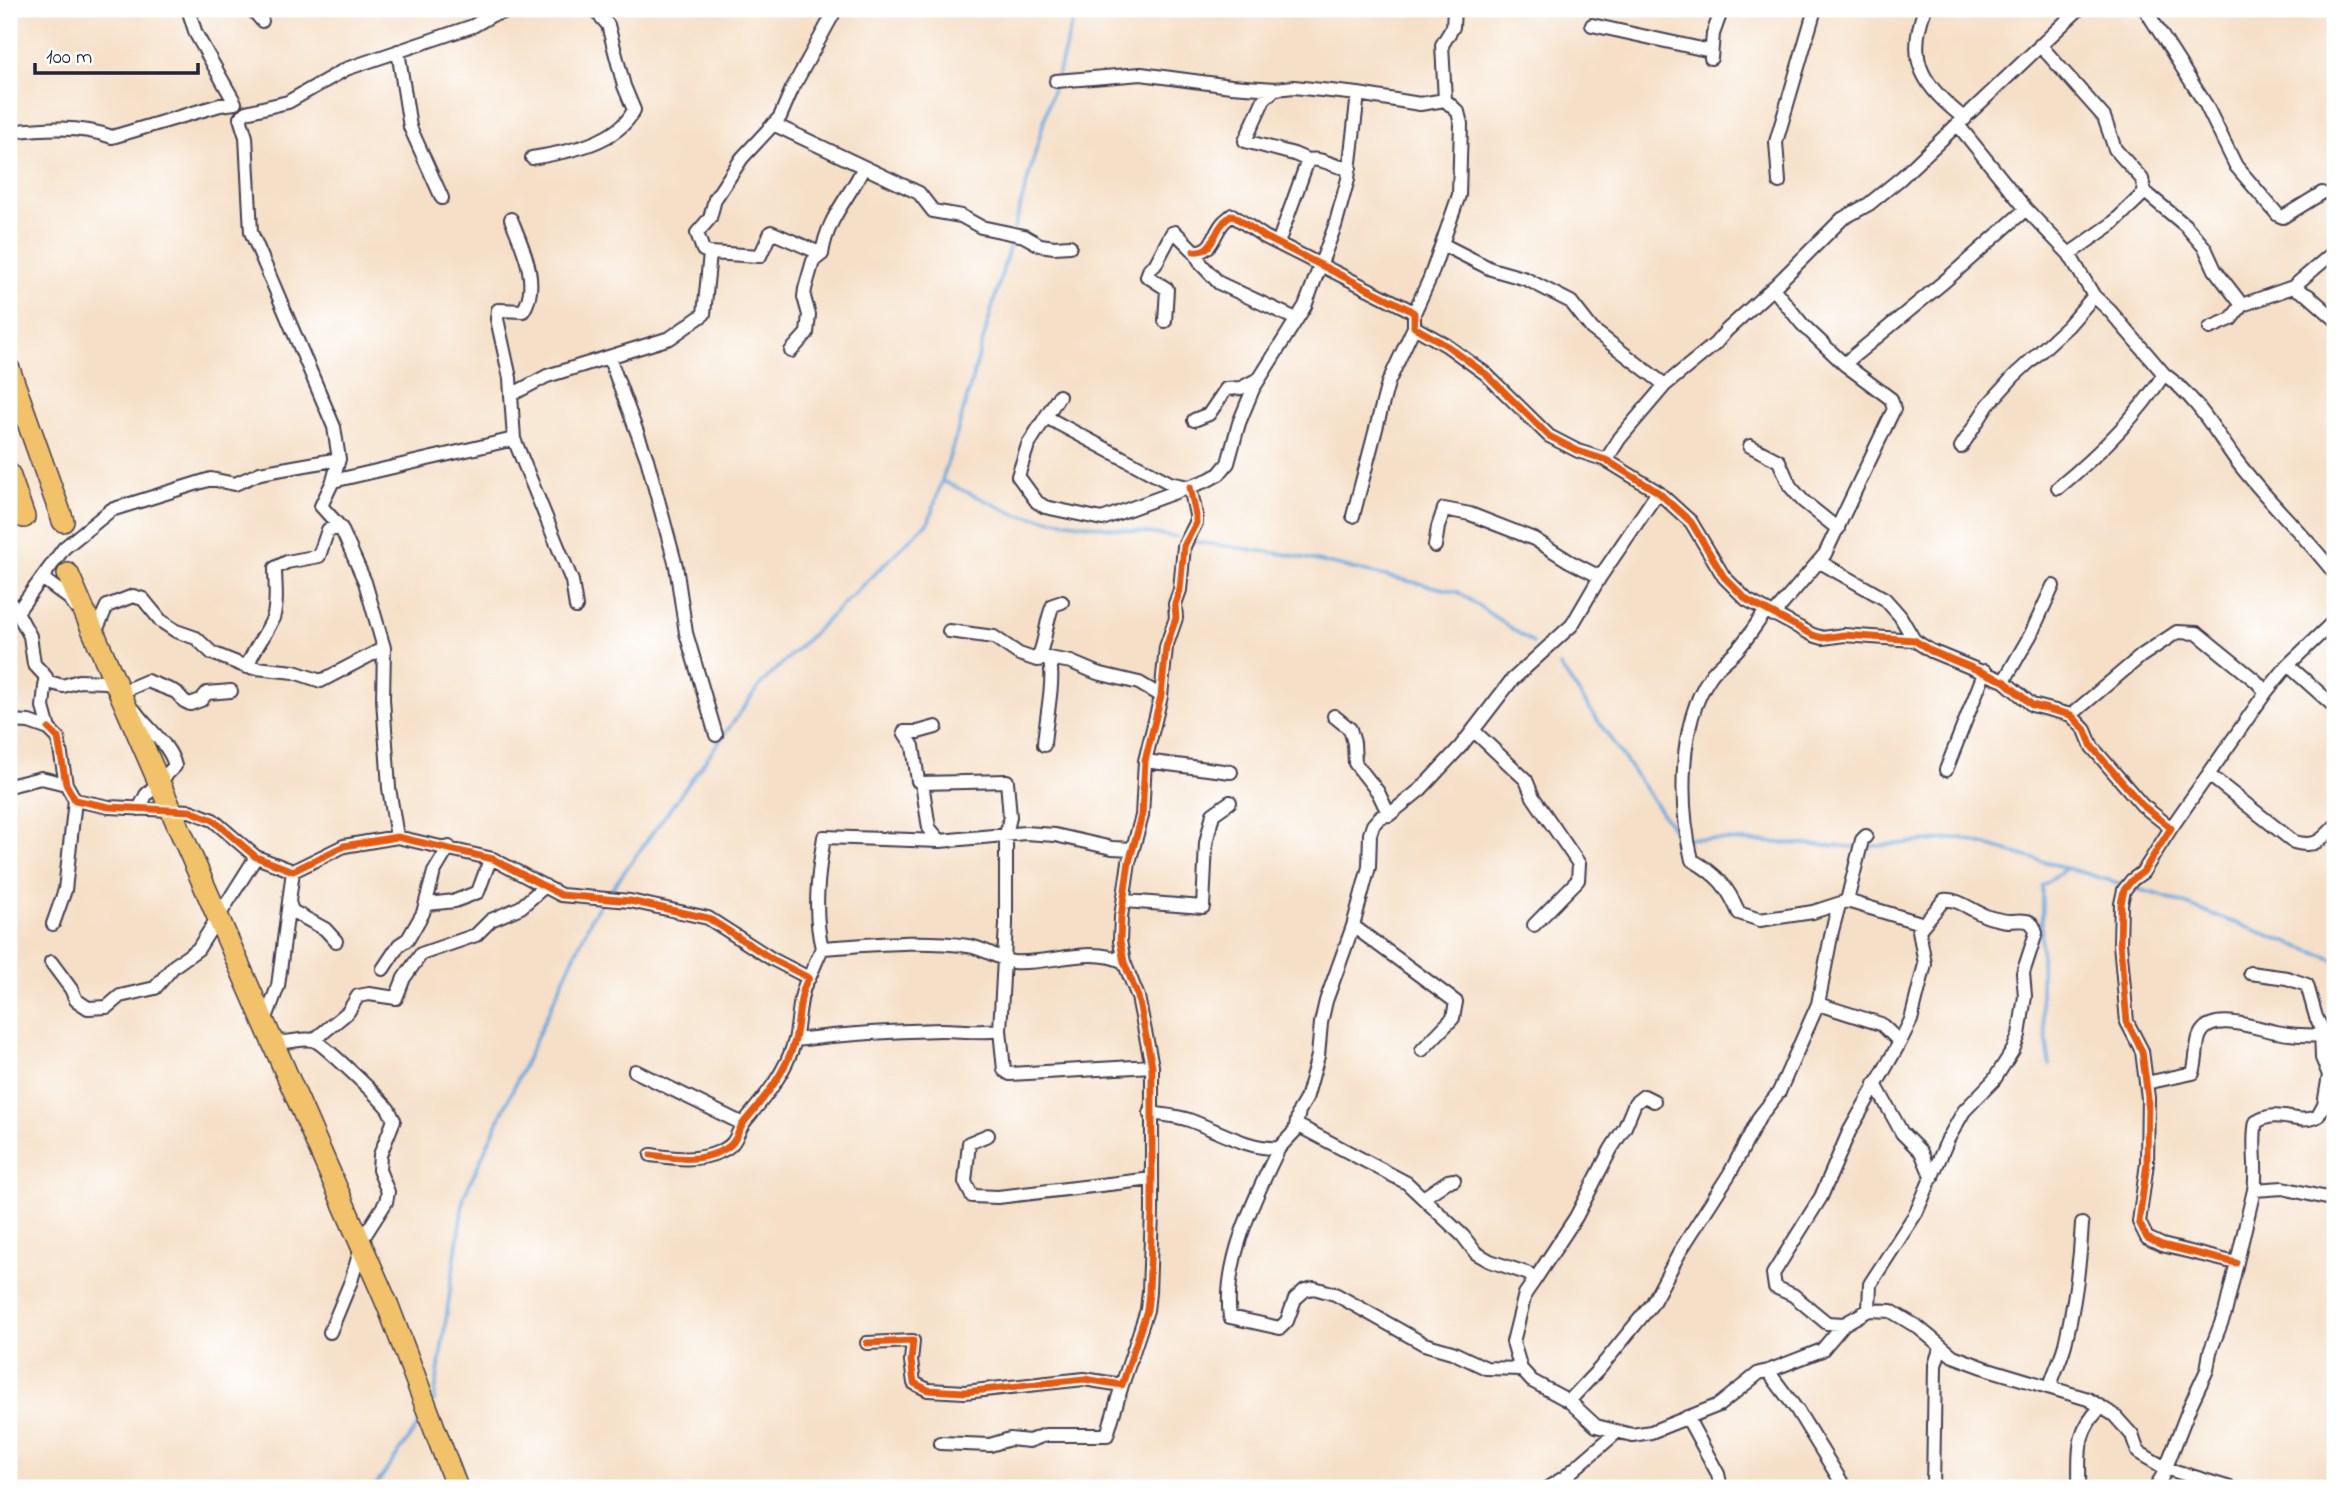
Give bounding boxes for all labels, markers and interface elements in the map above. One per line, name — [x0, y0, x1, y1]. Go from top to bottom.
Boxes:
scale bar — [35, 32, 198, 76]
text: 100 m — [46, 43, 92, 73]

